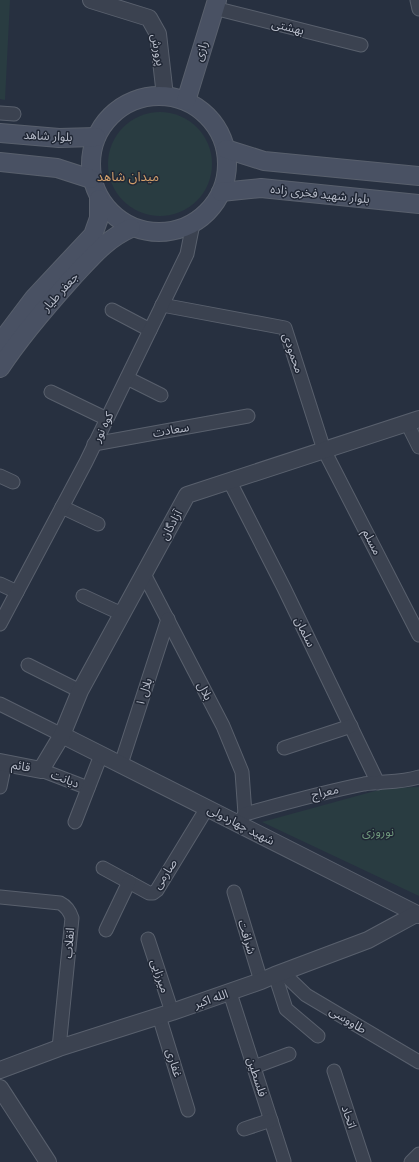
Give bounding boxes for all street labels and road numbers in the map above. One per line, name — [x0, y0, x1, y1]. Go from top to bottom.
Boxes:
street label: بهشتی — [270, 15, 306, 39]
street label: پرورش — [147, 33, 169, 67]
street label: رازی — [190, 39, 212, 63]
street label: بلوار شاهد — [23, 127, 73, 145]
street label: بلوار شهید فخری زاده — [270, 181, 370, 207]
street label: جعفر طیار — [37, 269, 82, 316]
street label: محمودی — [279, 331, 307, 375]
street label: کوه نور — [88, 408, 118, 446]
street label: سعادت — [151, 419, 191, 441]
street label: آزادگان — [156, 507, 186, 543]
street label: مسلم — [358, 526, 385, 558]
street label: سلمان — [291, 614, 319, 650]
street label: بلال ۱ — [132, 676, 156, 708]
street label: بلال — [194, 679, 216, 703]
street label: قائم — [10, 756, 32, 777]
street label: دیانت — [49, 766, 82, 792]
street label: معراج — [310, 781, 340, 804]
street label: شهید چهاردولی — [205, 801, 277, 849]
street label: صارمی — [149, 856, 181, 892]
street label: شرافت — [234, 918, 260, 956]
street label: انقلاب — [60, 927, 78, 959]
street label: میرزایی — [147, 957, 173, 995]
street label: الله اکبر — [191, 986, 230, 1013]
street label: طاووسی — [326, 1003, 370, 1037]
street label: غفاری — [162, 1047, 186, 1079]
street label: فلسطین — [243, 1055, 271, 1099]
street label: اتحاد — [338, 1103, 360, 1131]

